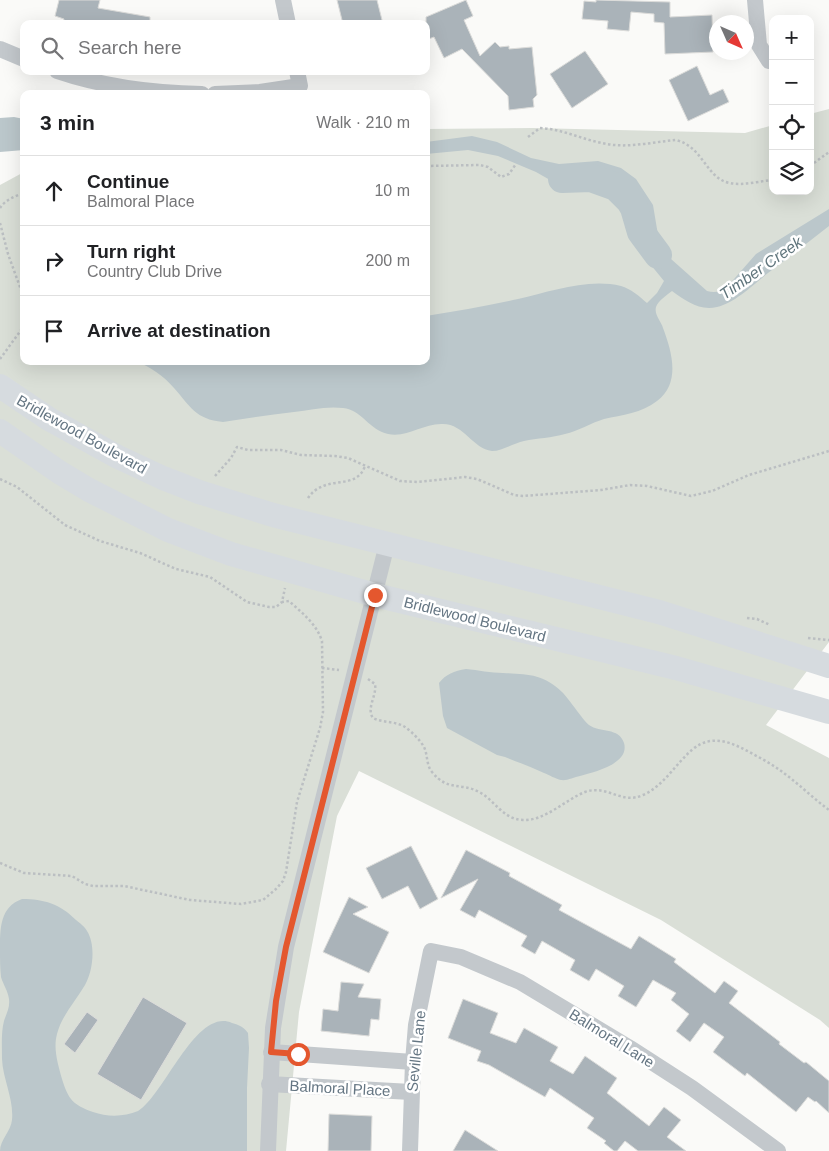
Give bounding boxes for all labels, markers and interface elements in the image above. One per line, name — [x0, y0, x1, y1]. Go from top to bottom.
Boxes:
north arrow — [709, 15, 754, 60]
map controls — [769, 15, 814, 195]
button: + — [769, 15, 814, 60]
search box — [20, 20, 430, 75]
icon: search — [38, 34, 66, 62]
text: Search here — [78, 37, 182, 58]
button: − — [769, 60, 814, 105]
button: locate — [769, 105, 814, 150]
text: 3 min — [40, 111, 95, 134]
text: Walk · 210 m — [316, 114, 410, 131]
button: layers — [769, 150, 814, 195]
text: Continue — [87, 171, 169, 192]
icon: ahead — [40, 177, 68, 205]
text: 10 m — [374, 182, 410, 199]
text: Balmoral Place — [87, 193, 195, 210]
water label: Timber Creek — [716, 233, 806, 303]
text: Turn right — [87, 241, 175, 262]
icon: right — [40, 247, 68, 275]
text: 200 m — [366, 252, 410, 269]
text: Country Club Drive — [87, 263, 222, 280]
icon: arrive — [40, 317, 68, 345]
text: Arrive at destination — [87, 320, 271, 341]
street label: Bridlewood Boulevard — [14, 391, 150, 477]
route end — [364, 584, 387, 607]
street label: Bridlewood Boulevard — [402, 593, 548, 645]
street label: Balmoral Lane — [566, 1005, 658, 1071]
street label: Seville Lane — [403, 1009, 429, 1093]
route start — [287, 1043, 310, 1066]
street label: Balmoral Place — [289, 1077, 391, 1099]

